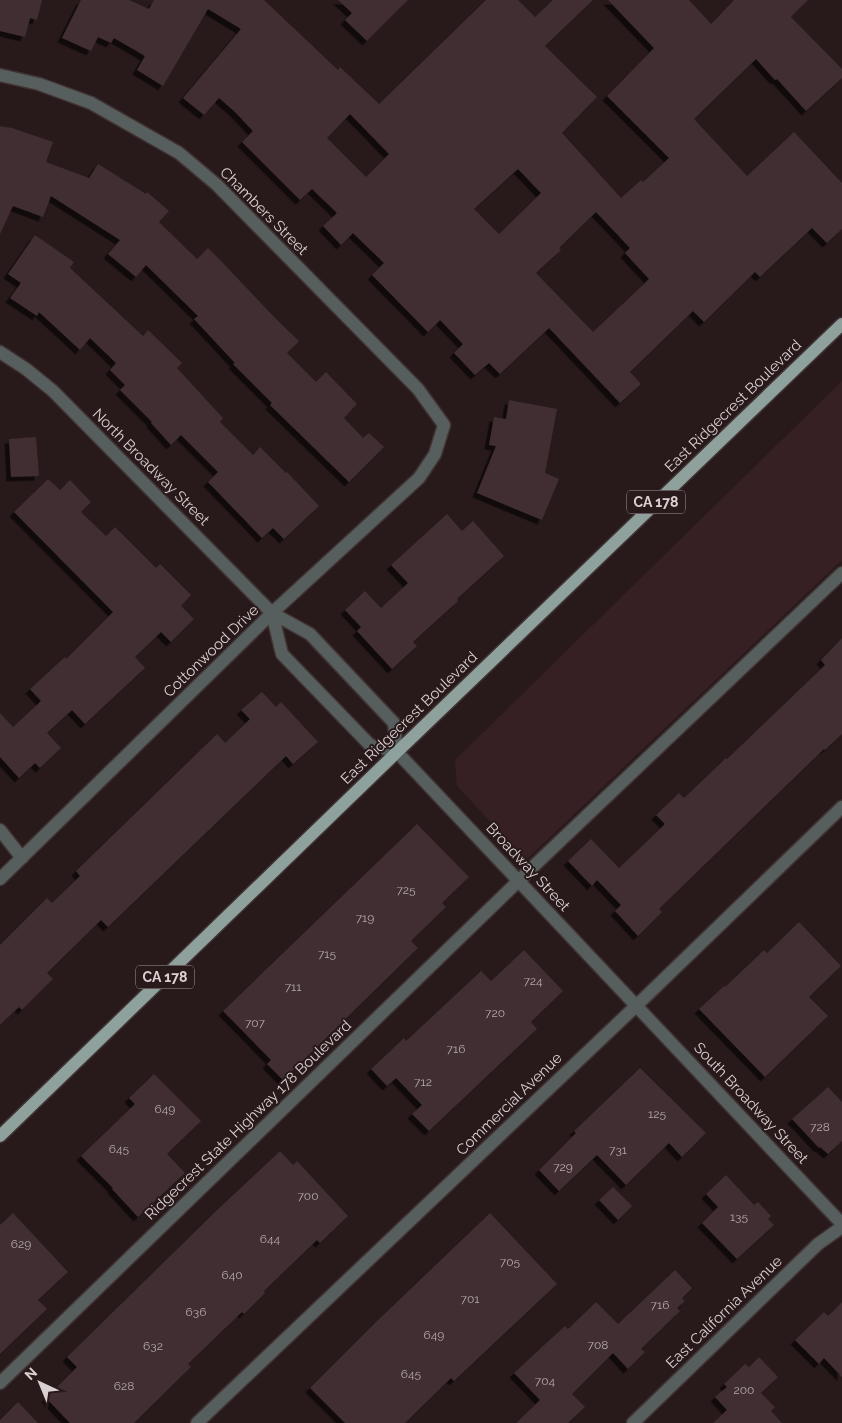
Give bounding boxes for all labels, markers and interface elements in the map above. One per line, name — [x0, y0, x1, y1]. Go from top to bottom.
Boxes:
street label: Chambers Street — [216, 163, 312, 259]
street label: East Ridgecrest Boulevard — [661, 336, 805, 476]
street label: North Broadway Street — [89, 405, 213, 529]
road number: CA 178 — [627, 491, 685, 514]
street label: Cottonwood Drive — [160, 601, 262, 701]
street label: East Ridgecrest Boulevard — [337, 648, 481, 788]
street label: Broadway Street — [482, 819, 574, 915]
house number: 725 — [396, 883, 416, 897]
house number: 719 — [356, 911, 374, 925]
house number: 715 — [318, 947, 337, 961]
road number: CA 178 — [136, 966, 194, 989]
house number: 724 — [523, 974, 543, 988]
house number: 711 — [285, 980, 301, 994]
house number: 720 — [485, 1006, 505, 1020]
street label: Ridgecrest State Highway 178 Boulevard — [141, 1016, 355, 1224]
house number: 707 — [245, 1016, 266, 1030]
street label: South Broadway Street — [690, 1039, 812, 1167]
house number: 716 — [447, 1042, 465, 1056]
street label: Commercial Avenue — [452, 1049, 566, 1159]
house number: 712 — [414, 1075, 432, 1089]
house number: 649 — [155, 1102, 175, 1116]
house number: 125 — [648, 1107, 666, 1121]
house number: 728 — [810, 1120, 830, 1134]
house number: 645 — [109, 1142, 130, 1156]
house number: 731 — [609, 1143, 627, 1157]
house number: 729 — [553, 1160, 573, 1174]
house number: 700 — [297, 1189, 319, 1203]
house number: 135 — [730, 1210, 748, 1224]
house number: 644 — [260, 1232, 281, 1246]
house number: 629 — [11, 1237, 31, 1251]
street label: East California Avenue — [662, 1252, 786, 1372]
house number: 705 — [500, 1255, 521, 1269]
house number: 640 — [221, 1268, 243, 1282]
house number: 701 — [461, 1292, 479, 1306]
house number: 716 — [651, 1298, 669, 1312]
house number: 636 — [186, 1305, 206, 1319]
house number: 649 — [424, 1328, 444, 1342]
house number: 708 — [588, 1338, 608, 1352]
house number: 632 — [143, 1339, 163, 1353]
north arrow — [15, 1358, 65, 1408]
text: N — [22, 1364, 40, 1383]
house number: 645 — [401, 1367, 422, 1381]
house number: 704 — [535, 1374, 556, 1388]
house number: 628 — [114, 1379, 134, 1393]
house number: 200 — [734, 1383, 754, 1397]

